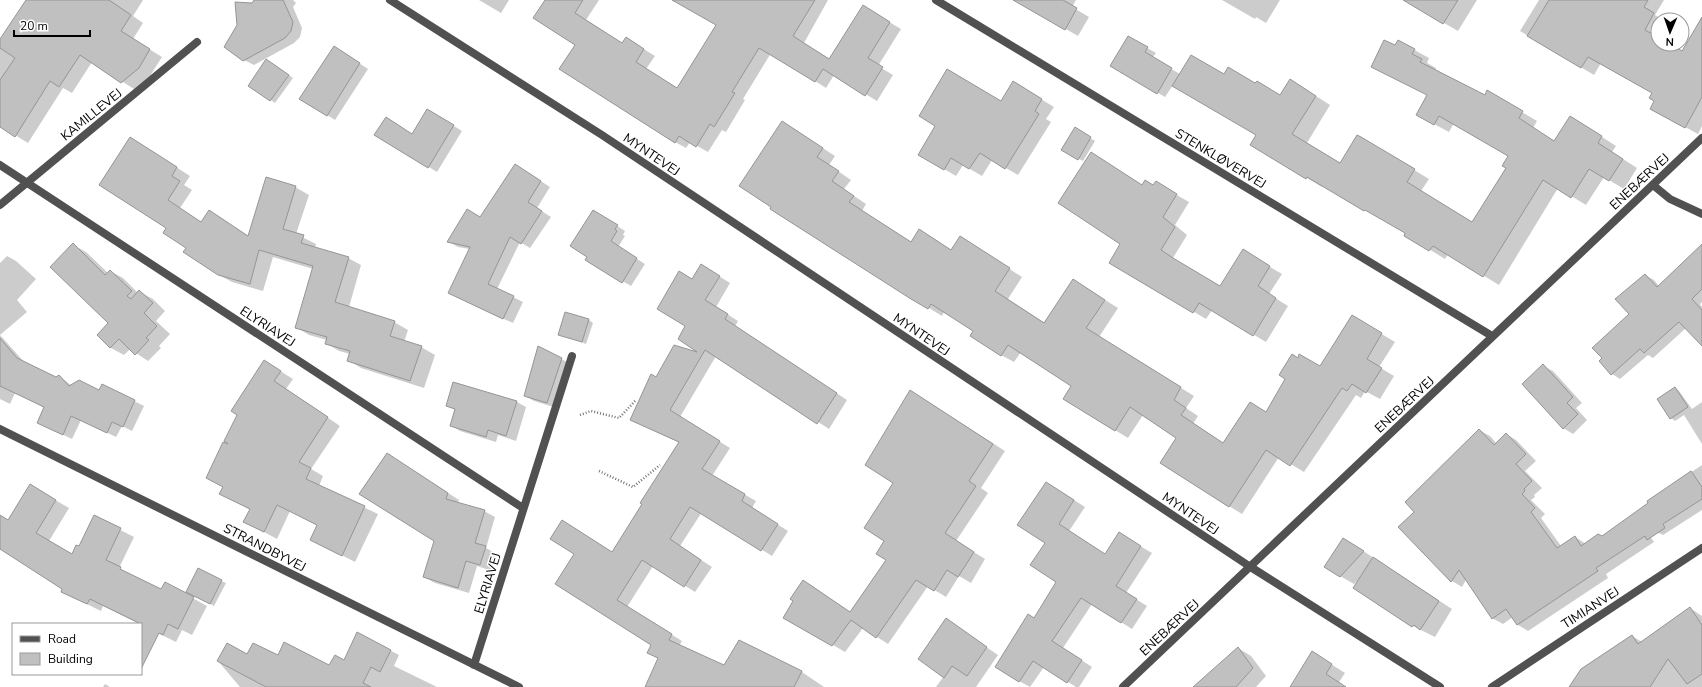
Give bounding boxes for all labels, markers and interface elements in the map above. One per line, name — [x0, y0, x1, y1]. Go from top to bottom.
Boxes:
scale bar — [14, 12, 90, 38]
north arrow — [1650, 12, 1690, 52]
text: 20 m — [20, 18, 48, 34]
text: N — [1665, 34, 1674, 49]
street label: KAMILLEVEJ — [57, 84, 126, 145]
street label: STENKLØVERVEJ — [1172, 125, 1269, 193]
street label: MYNTEVEJ — [620, 129, 683, 180]
street label: ENEBÆRVEJ — [1606, 149, 1673, 214]
street label: ELYRIAVEJ — [236, 302, 299, 351]
street label: MYNTEVEJ — [890, 309, 953, 360]
street label: ENEBÆRVEJ — [1371, 372, 1438, 437]
street label: MYNTEVEJ — [1159, 488, 1222, 539]
street label: STRANDBYVEJ — [220, 519, 309, 576]
street label: ELYRIAVEJ — [470, 551, 506, 616]
street label: TIMIANVEJ — [1558, 582, 1623, 633]
street label: ENEBÆRVEJ — [1136, 595, 1203, 660]
legend — [12, 623, 142, 675]
text: Road — [48, 631, 76, 647]
text: Building — [48, 651, 93, 667]

